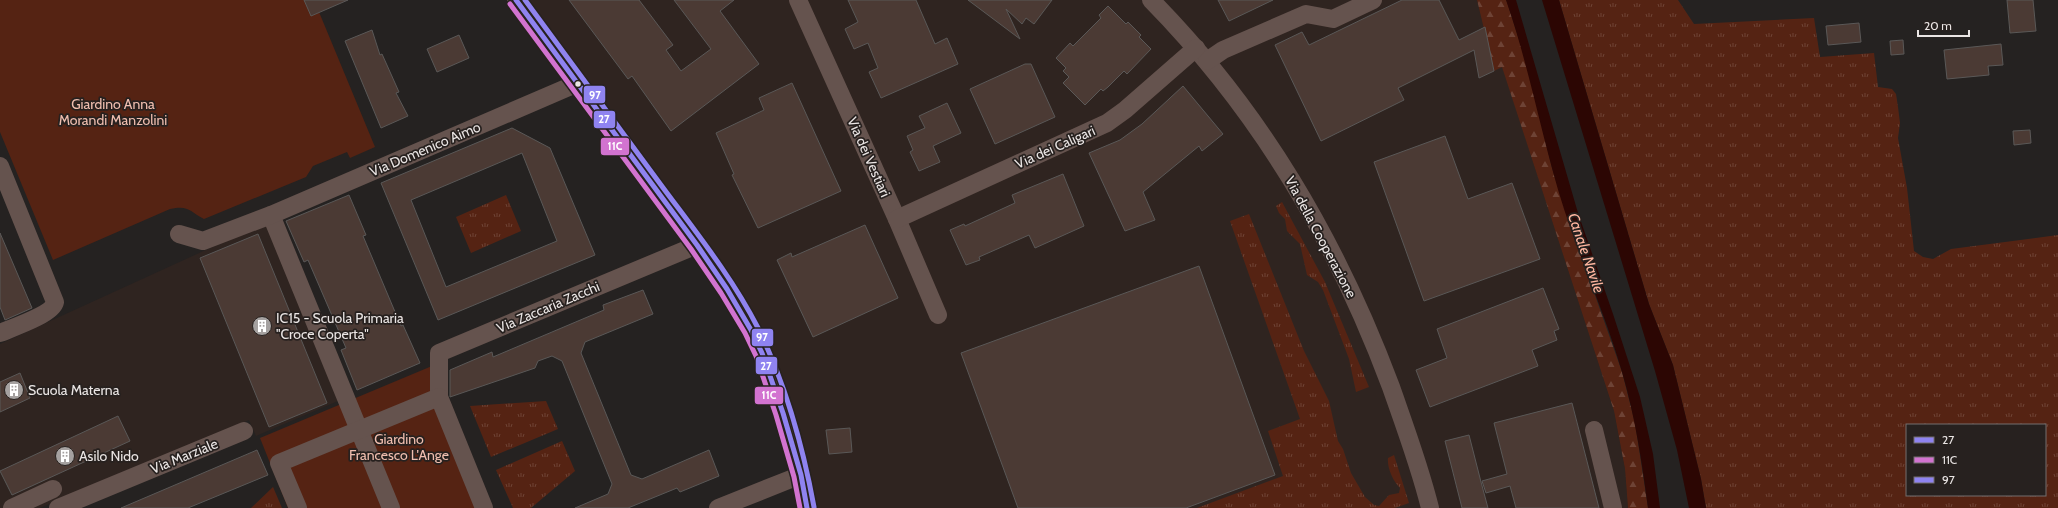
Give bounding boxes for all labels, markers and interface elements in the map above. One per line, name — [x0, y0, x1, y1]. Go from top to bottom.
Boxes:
scale bar — [1918, 12, 1969, 38]
text: 20 m — [1924, 18, 1952, 33]
unlabelled marker — [573, 79, 583, 89]
line badge: 97 — [583, 85, 606, 104]
text: 97 — [589, 88, 601, 102]
park label: Giardino Anna Morandi Manzolini — [59, 95, 167, 129]
line badge: 27 — [593, 110, 616, 129]
text: 27 — [598, 112, 610, 126]
street label: Via dei Vestiari — [843, 114, 895, 200]
street label: Via Domenico Aimo — [367, 117, 483, 180]
street label: Via dei Caligari — [1012, 121, 1098, 173]
line badge: 11C — [600, 137, 630, 156]
text: 11C — [608, 139, 623, 153]
street label: Via della Cooperazione — [1281, 173, 1361, 301]
water label: Canale Navile — [1564, 211, 1608, 295]
street label: Via Zaccaria Zacchi — [494, 277, 602, 337]
place label: IC15 - Scuola Primaria "Croce Coperta" — [276, 309, 404, 343]
building icon: IC15 - Scuola Primaria "Croce Coperta" — [251, 315, 273, 337]
line badge: 97 — [751, 328, 774, 347]
text: 97 — [756, 330, 768, 344]
line badge: 27 — [755, 356, 778, 375]
text: 27 — [760, 359, 772, 373]
building icon: Scuola Materna — [3, 379, 25, 401]
place label: Scuola Materna — [28, 381, 120, 399]
line badge: 11C — [754, 386, 784, 405]
text: 11C — [762, 388, 777, 402]
legend — [1906, 424, 2046, 496]
park label: Giardino Francesco L'Ange — [349, 430, 449, 464]
text: 27 — [1942, 432, 1954, 447]
street label: Via Marziale — [148, 434, 220, 478]
building icon: Asilo Nido — [54, 445, 76, 467]
place label: Asilo Nido — [79, 447, 139, 465]
text: 11C — [1942, 452, 1957, 467]
text: 97 — [1942, 472, 1955, 487]

